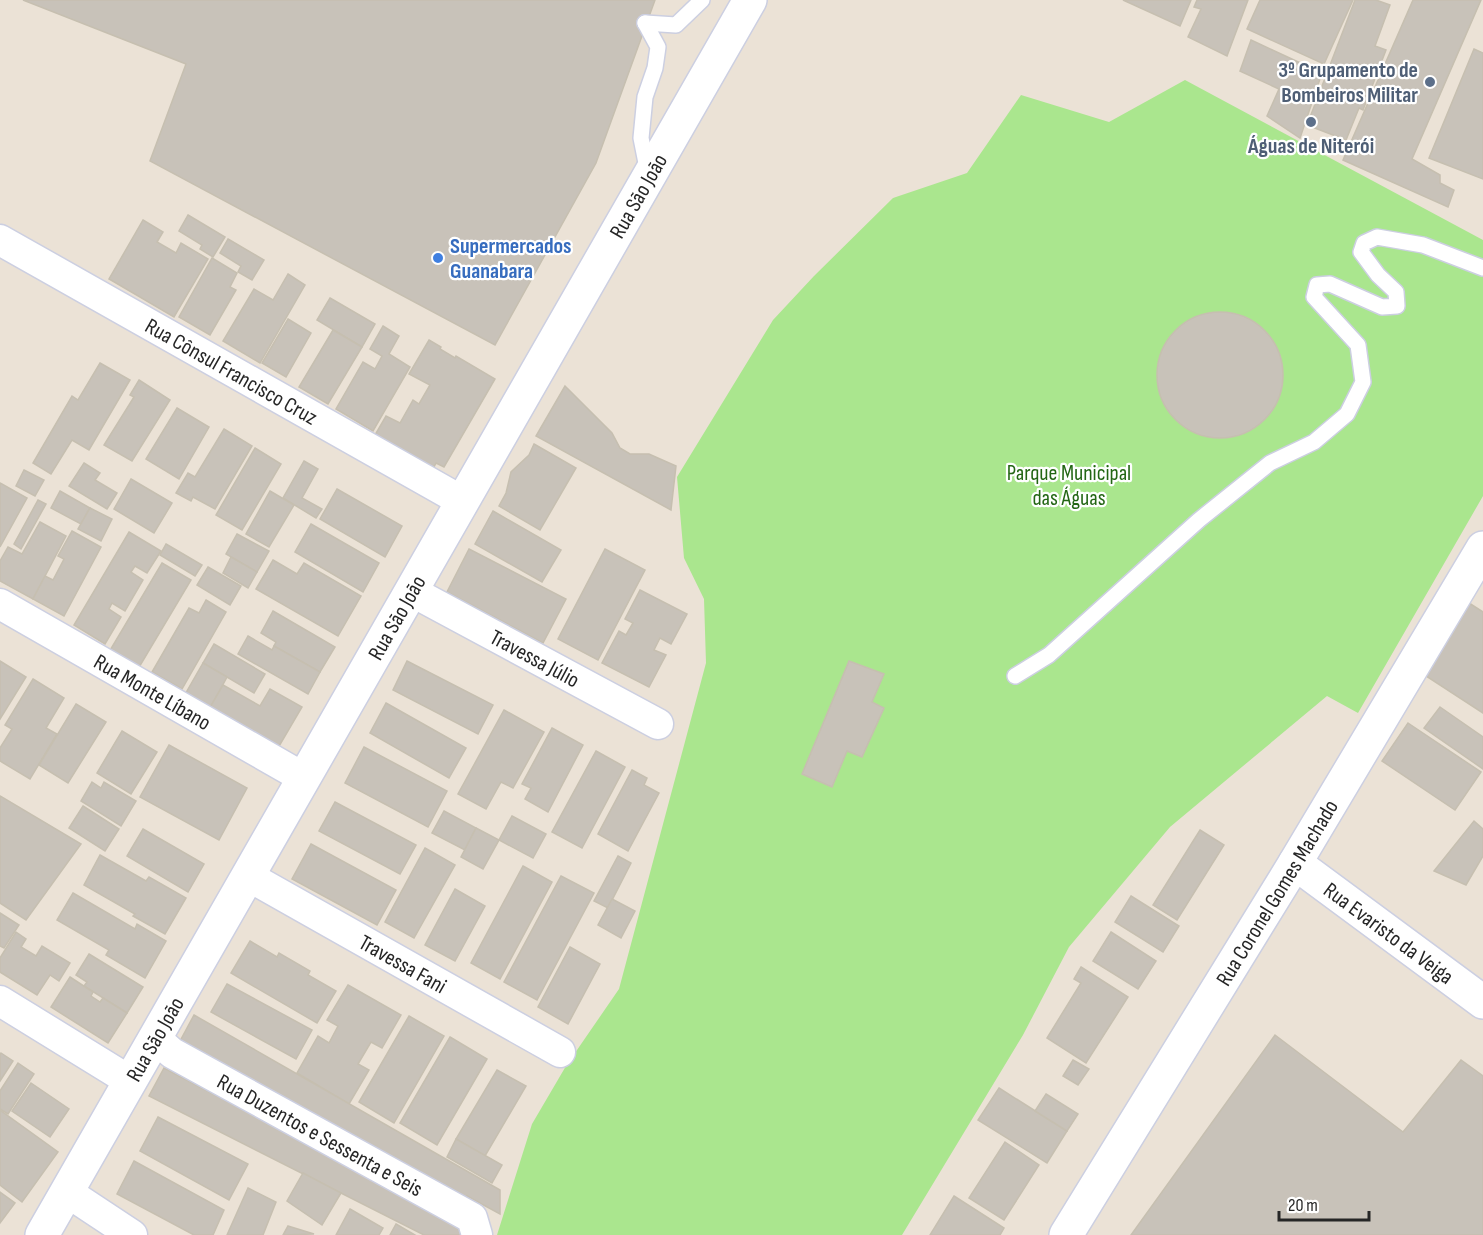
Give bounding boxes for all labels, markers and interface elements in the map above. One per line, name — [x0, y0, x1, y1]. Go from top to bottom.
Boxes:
place label: 3º Grupamento de Bombeiros Militar — [1278, 57, 1418, 109]
marker: 3º Grupamento de Bombeiros Militar — [1423, 75, 1437, 89]
marker: Águas de Niterói — [1304, 115, 1318, 129]
place label: Águas de Niterói — [1247, 133, 1374, 160]
street label: Rua São João — [604, 149, 674, 244]
place label: Supermercados Guanabara — [450, 233, 572, 285]
marker: Supermercados Guanabara — [431, 251, 445, 265]
street label: Rua Cônsul Francisco Cruz — [140, 313, 322, 432]
park label: Parque Municipal das Águas — [1007, 460, 1131, 512]
street label: Rua São João — [363, 571, 432, 665]
street label: Travessa Júlio — [485, 624, 584, 694]
street label: Rua Monte Líbano — [89, 649, 215, 737]
street label: Rua Coronel Gomes Machado — [1211, 795, 1345, 991]
street label: Rua Evaristo da Veiga — [1318, 877, 1459, 991]
street label: Travessa Fani — [354, 929, 451, 1000]
street label: Rua São João — [121, 993, 191, 1087]
street label: Rua Duzentos e Sessenta e Seis — [212, 1069, 427, 1203]
scale bar — [1279, 1184, 1369, 1222]
text: 20 m — [1288, 1195, 1318, 1216]

